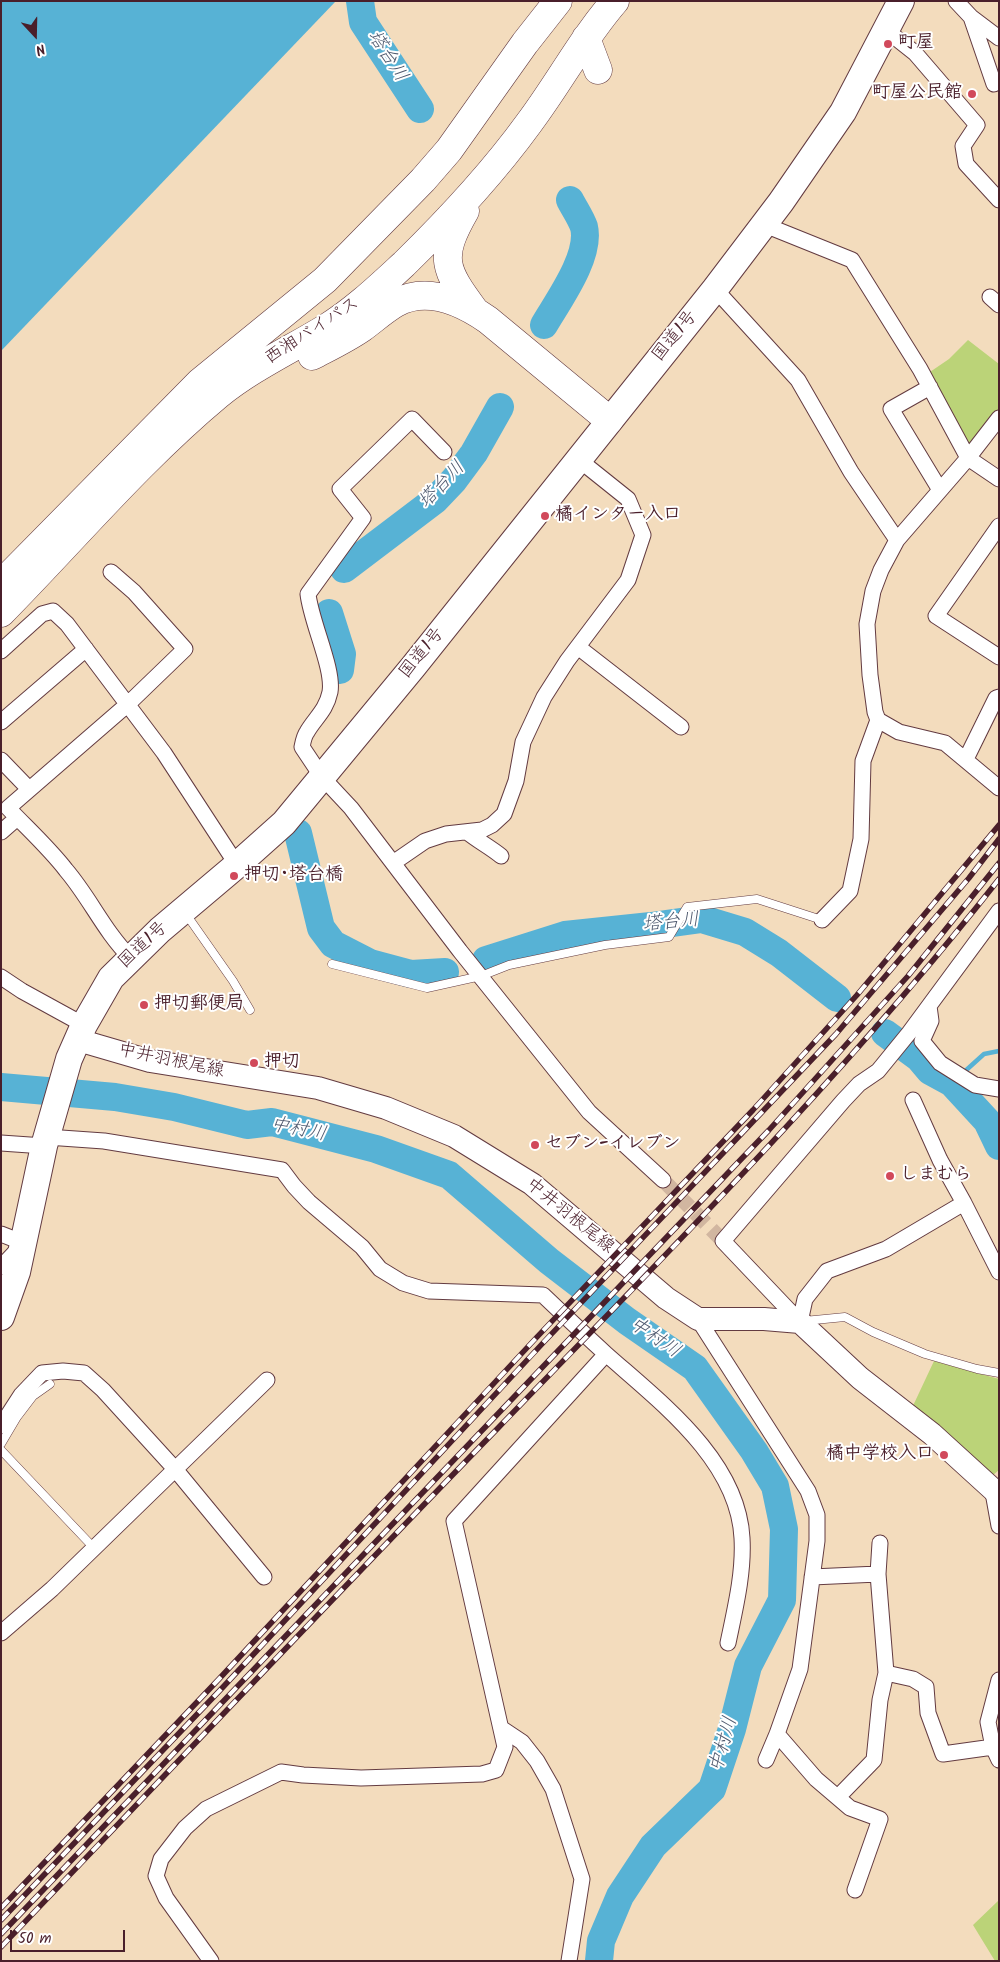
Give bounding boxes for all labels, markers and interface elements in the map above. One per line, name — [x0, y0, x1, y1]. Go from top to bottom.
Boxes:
north arrow — [10, 10, 60, 60]
water label: 塔台川 — [361, 27, 411, 87]
place label: 町屋 — [898, 33, 934, 55]
text: N — [32, 37, 48, 61]
marker: 町屋 — [882, 38, 894, 50]
place label: 町屋公民館 — [872, 83, 962, 105]
marker: 町屋公民館 — [966, 88, 978, 100]
street label: 西湘バイパス — [262, 294, 364, 370]
street label: 国道1号 — [649, 307, 703, 367]
water label: 塔台川 — [415, 458, 471, 514]
place label: 橘インター入口 — [555, 505, 681, 527]
marker: 橘インター入口 — [539, 510, 551, 522]
street label: 国道1号 — [396, 624, 450, 684]
place label: 押切･塔台橋 — [244, 865, 343, 887]
marker: 押切･塔台橋 — [228, 870, 240, 882]
water label: 塔台川 — [642, 910, 700, 938]
street label: 国道1号 — [115, 918, 173, 974]
place label: 押切郵便局 — [154, 994, 244, 1016]
marker: 押切郵便局 — [138, 999, 150, 1011]
street label: 中井羽根尾線 — [116, 1040, 226, 1084]
place label: 押切 — [264, 1052, 300, 1074]
marker: 押切 — [248, 1057, 260, 1069]
water label: 中村川 — [268, 1114, 328, 1148]
place label: セブン-イレブン — [545, 1134, 681, 1156]
marker: セブン-イレブン — [529, 1139, 541, 1151]
place label: しまむら — [900, 1165, 972, 1187]
marker: しまむら — [884, 1170, 896, 1182]
street label: 中井羽根尾線 — [520, 1175, 618, 1259]
water label: 中村川 — [624, 1314, 684, 1364]
place label: 橘中学校入口 — [826, 1444, 934, 1466]
marker: 橘中学校入口 — [938, 1449, 950, 1461]
water label: 中村川 — [706, 1714, 744, 1776]
scale bar — [12, 1920, 128, 1952]
text: 50 m — [18, 1927, 52, 1951]

